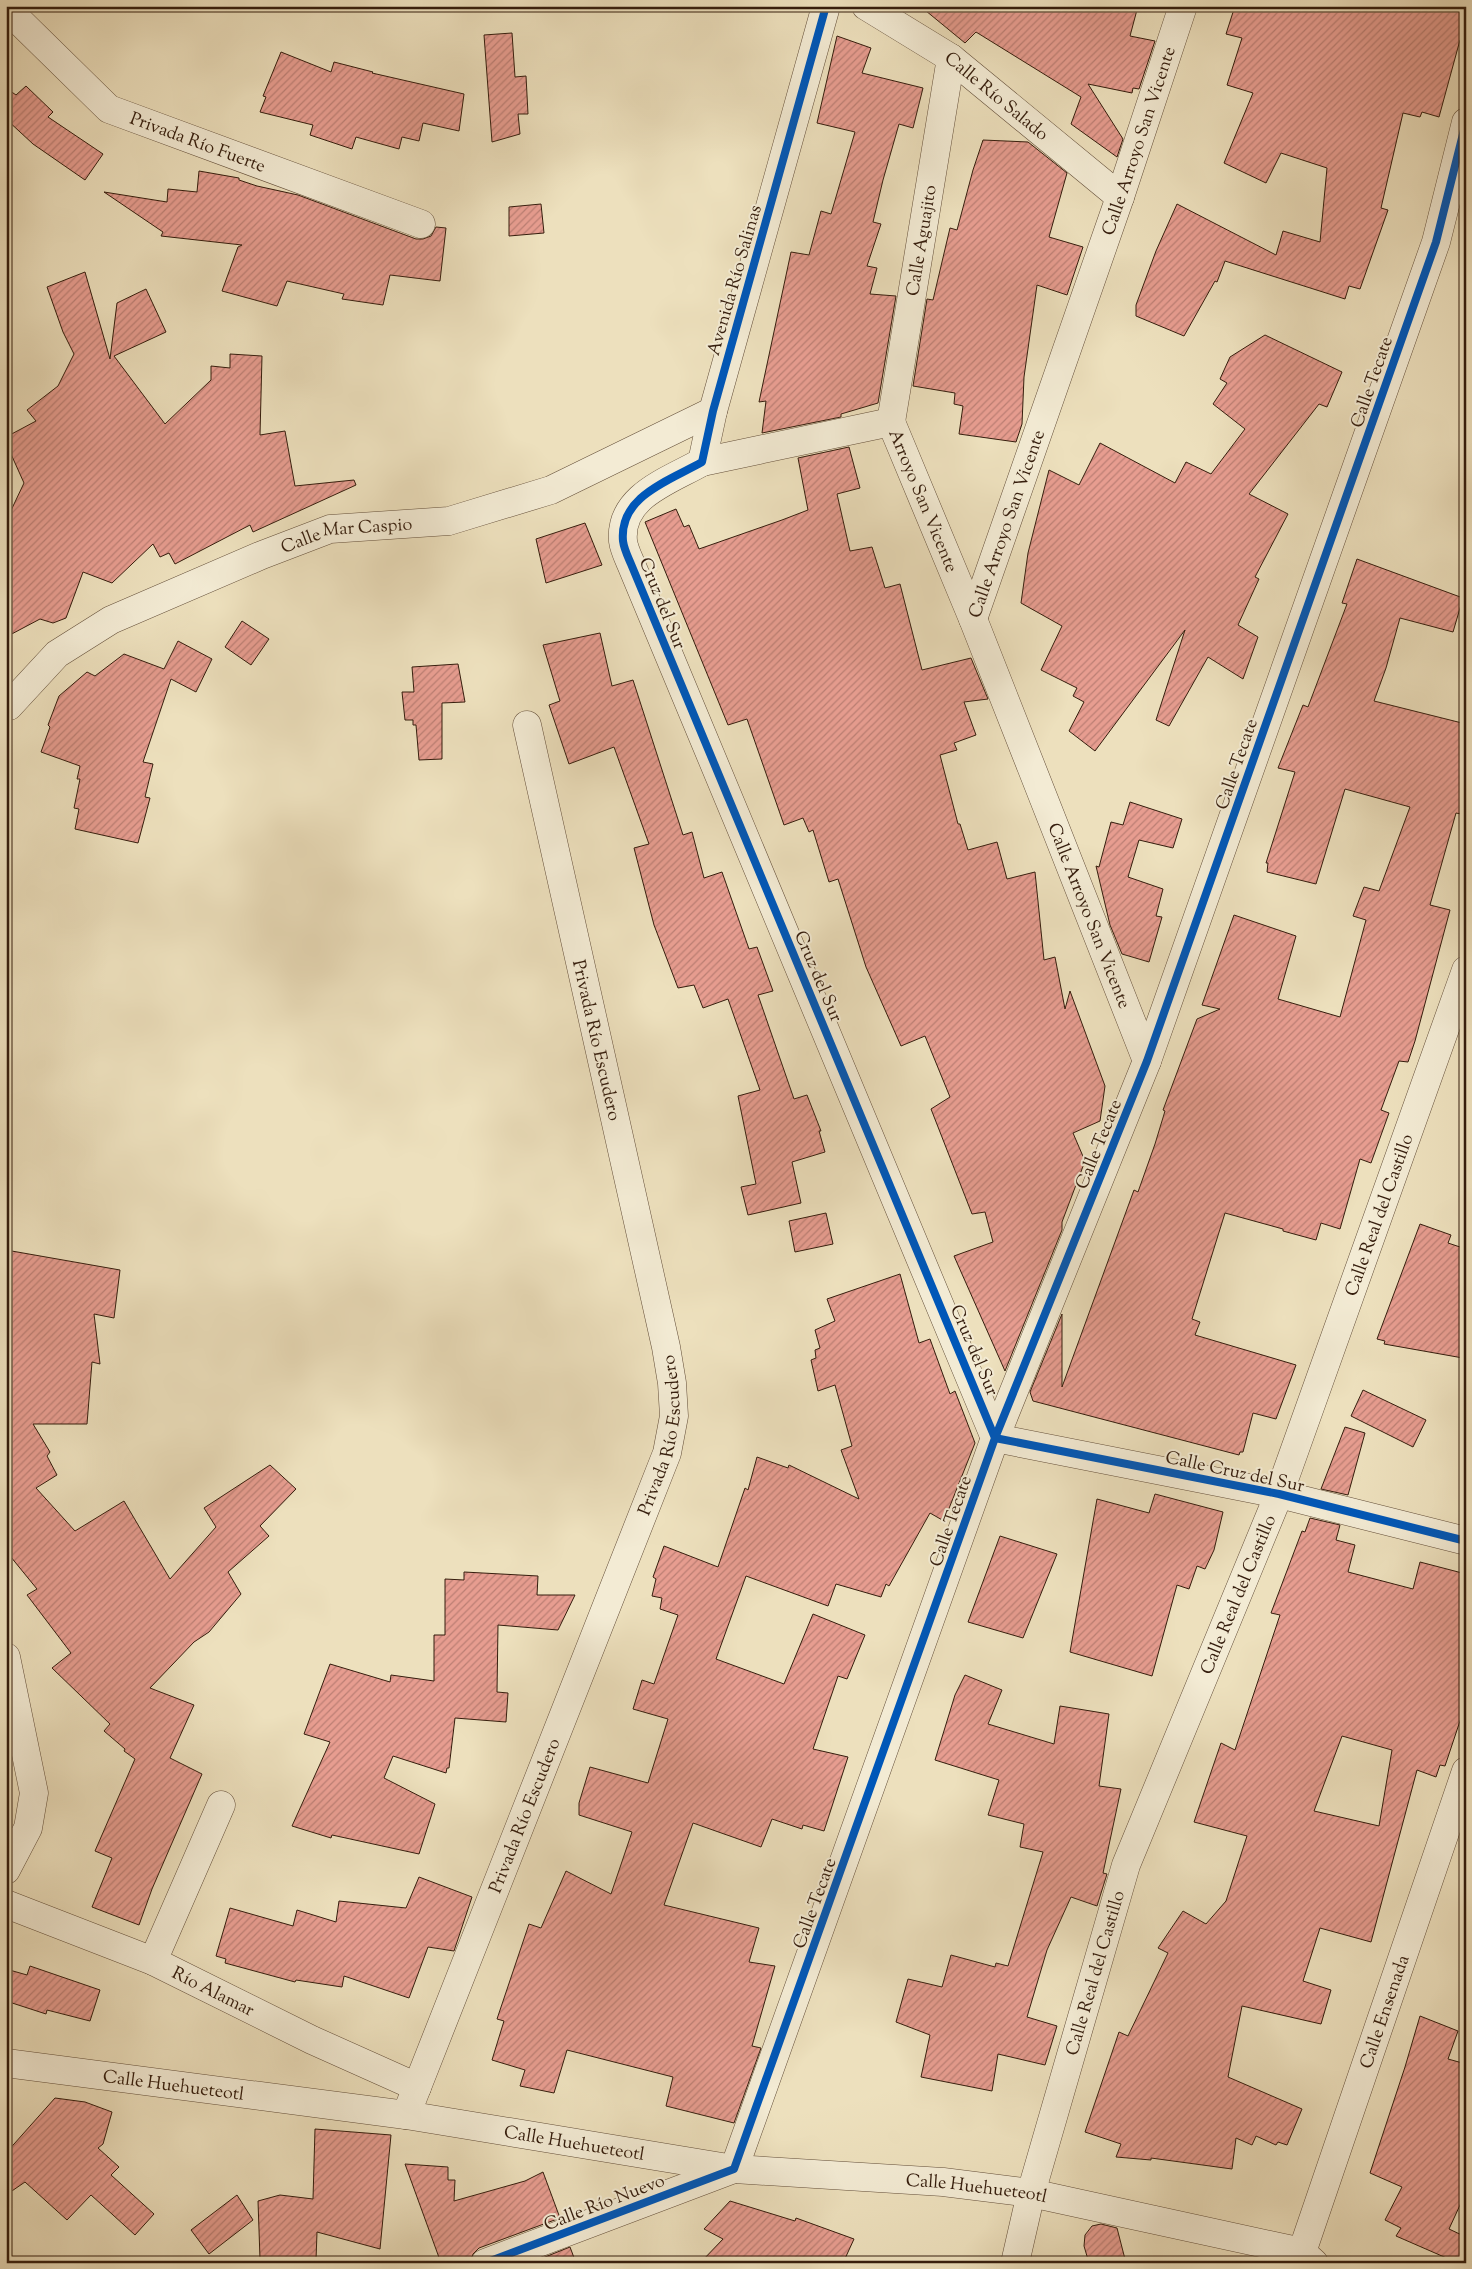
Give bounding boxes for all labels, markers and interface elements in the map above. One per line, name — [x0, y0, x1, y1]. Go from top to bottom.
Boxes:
street label: Calle Arroyo San Vicente — [1097, 44, 1184, 239]
street label: Calle Río Salado — [938, 46, 1053, 148]
street label: Privada Río Fuerte — [126, 107, 269, 181]
street label: Calle Aguajito — [901, 183, 945, 298]
street label: Avenida Río Salinas — [702, 202, 770, 359]
street label: Calle Tecate — [1345, 334, 1401, 432]
street label: Arroyo San Vicente — [880, 426, 963, 577]
street label: Calle Arroyo San Vicente — [963, 427, 1053, 622]
street label: Calle Mar Caspio — [278, 512, 413, 562]
street label: Cruz del Sur — [631, 554, 691, 654]
street label: Calle Tecate — [1210, 716, 1266, 814]
street label: Calle Arroyo San Vicente — [1040, 819, 1136, 1013]
street label: Cruz del Sur — [786, 927, 848, 1027]
street label: Privada Río Escudero — [564, 957, 626, 1124]
street label: Calle Tecate — [1070, 1096, 1130, 1194]
street label: Calle Real del Castillo — [1340, 1131, 1421, 1300]
street label: Cruz del Sur — [942, 1301, 1004, 1401]
street label: Privada Río Escudero — [633, 1353, 689, 1520]
street label: Calle Cruz del Sur — [1163, 1446, 1307, 1500]
street label: Calle Tecate — [924, 1473, 980, 1571]
street label: Calle Real del Castillo — [1195, 1511, 1284, 1679]
street label: Privada Río Escudero — [484, 1735, 568, 1898]
street label: Calle Tecate — [787, 1855, 844, 1953]
street label: Calle Real del Castillo — [1060, 1888, 1133, 2059]
street label: Calle Ensenada — [1354, 1952, 1417, 2073]
street label: Río Alamar — [167, 1961, 258, 2024]
street label: Calle Huehueteotl — [101, 2065, 246, 2109]
street label: Calle Huehueteotl — [502, 2120, 646, 2169]
street label: Calle Río Nuevo — [540, 2169, 669, 2239]
street label: Calle Huehueteotl — [905, 2169, 1049, 2211]

